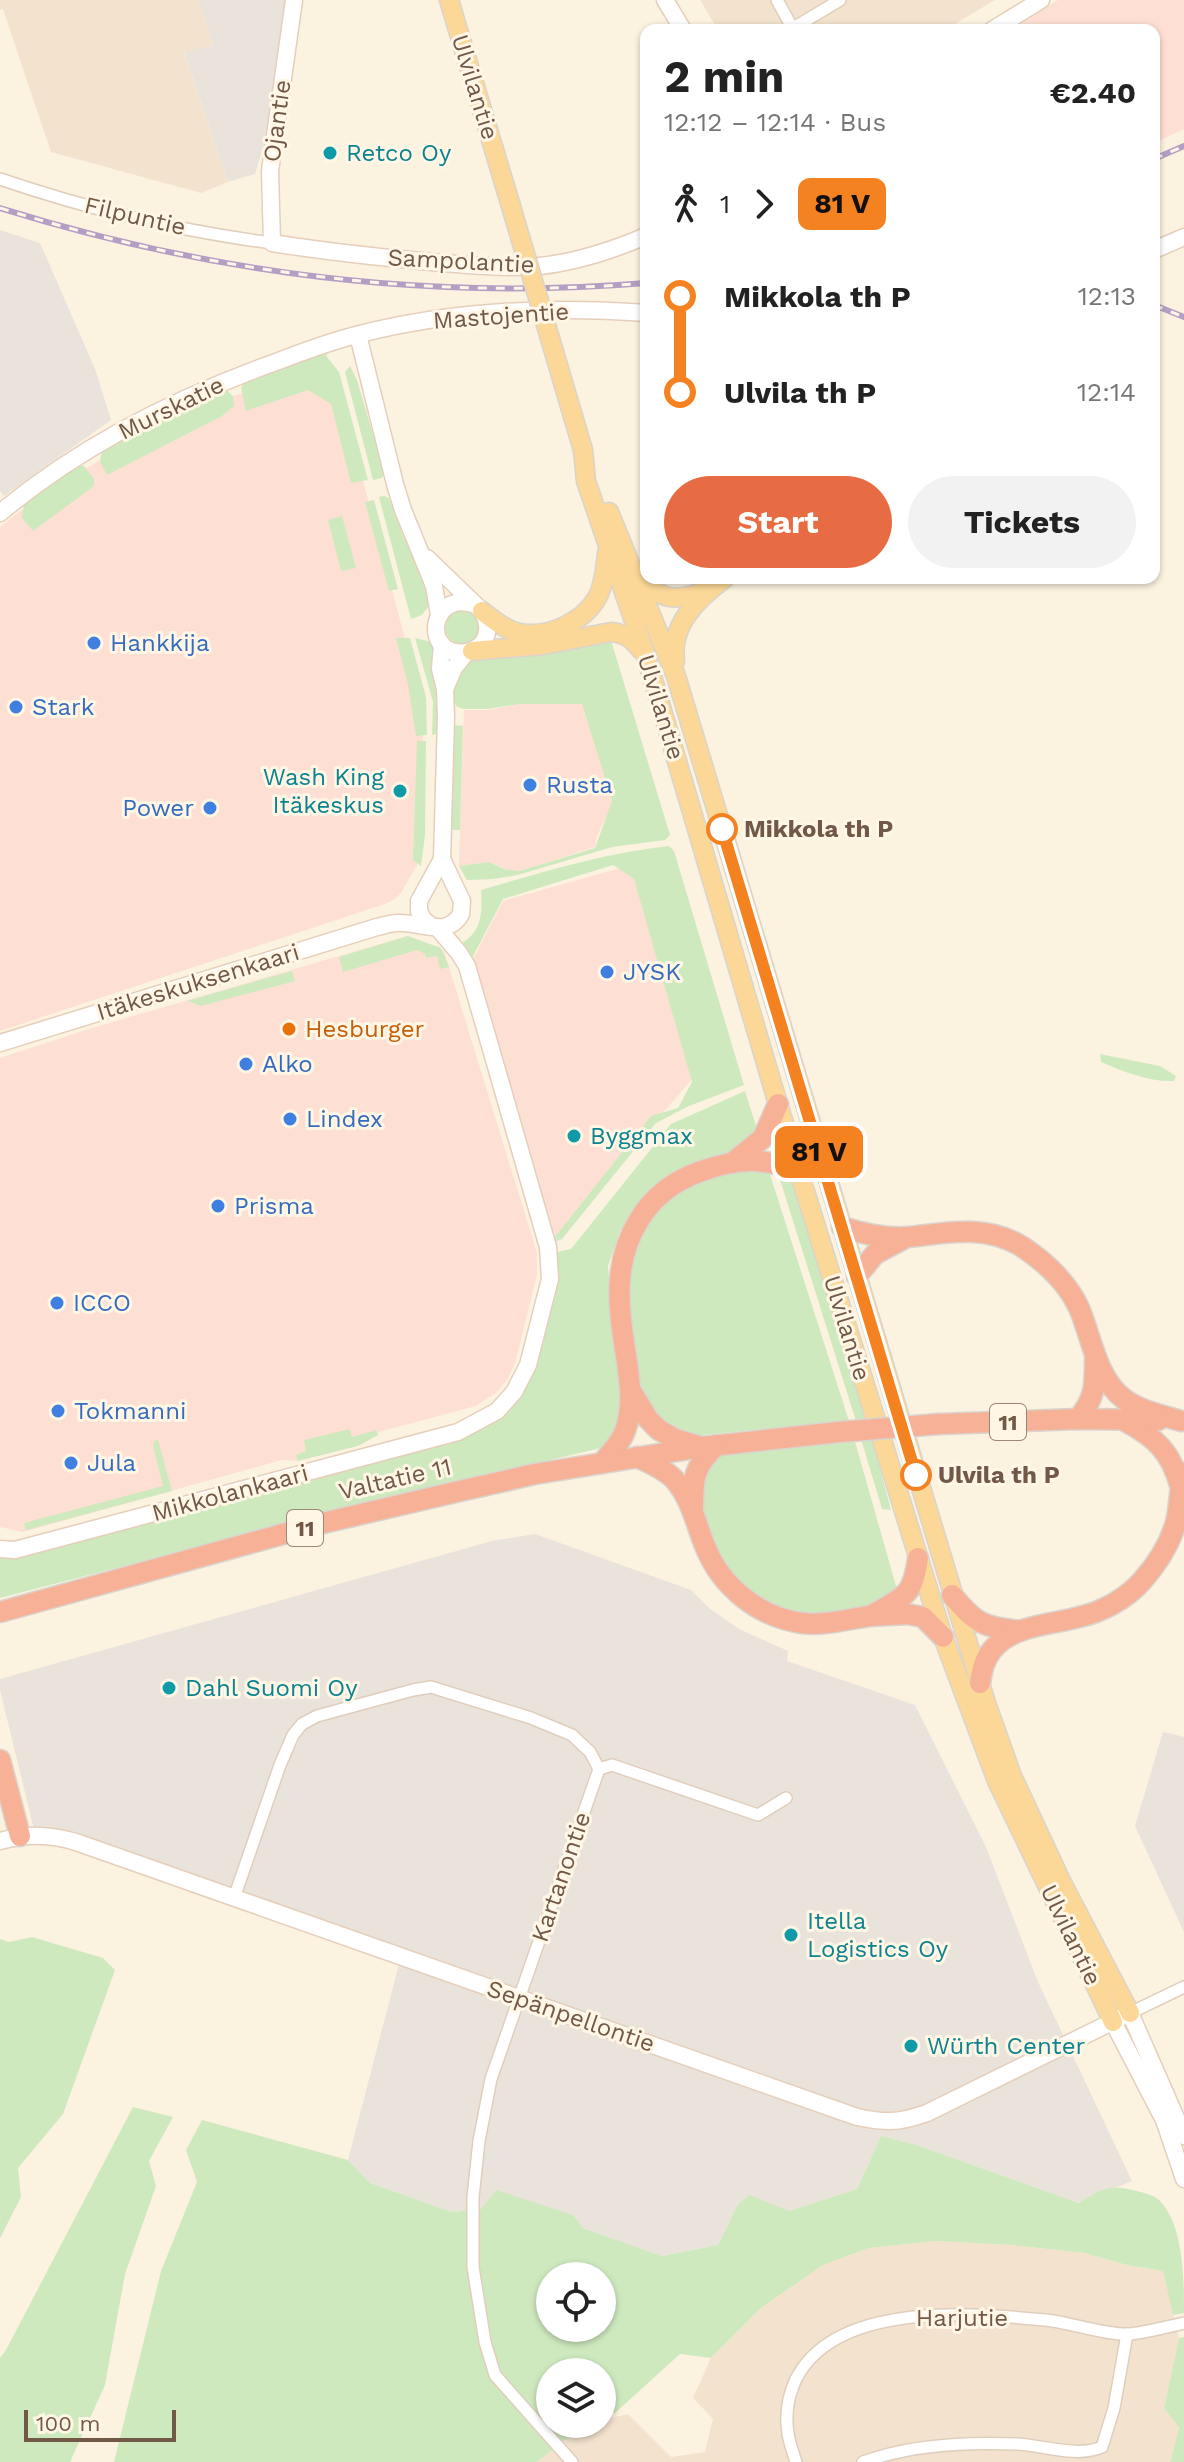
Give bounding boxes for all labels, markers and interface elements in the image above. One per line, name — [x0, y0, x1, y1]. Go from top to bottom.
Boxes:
street label: Ulvilantie — [446, 31, 504, 143]
text: 2 min — [664, 51, 784, 103]
text: €2.40 — [1050, 75, 1136, 110]
street label: Ojantie — [257, 78, 297, 164]
text: 12:12 – 12:14 · Bus — [664, 107, 886, 137]
place label: Retco Oy — [346, 139, 452, 167]
marker: Retco Oy — [321, 144, 339, 162]
icon: walk — [664, 182, 708, 226]
icon: forward — [742, 182, 786, 226]
text: 81 V — [814, 187, 870, 220]
text: 1 — [720, 189, 730, 219]
street label: Filpuntie — [82, 191, 188, 241]
street label: Sampolantie — [387, 243, 535, 279]
text: Mikkola th P — [724, 279, 911, 314]
text: 12:13 — [1078, 281, 1136, 311]
street label: Mastojentie — [432, 297, 570, 335]
street label: Murskatie — [114, 370, 228, 446]
text: Ulvila th P — [724, 375, 876, 410]
text: 12:14 — [1077, 377, 1136, 407]
button: Start — [664, 476, 892, 568]
button: Tickets — [908, 476, 1136, 568]
place label: Hankkija — [110, 629, 209, 657]
marker: Hankkija — [85, 634, 103, 652]
street label: Ulvilantie — [632, 651, 690, 763]
place label: Stark — [32, 693, 95, 721]
marker: Stark — [7, 698, 25, 716]
place label: Wash King Itäkeskus — [263, 763, 384, 819]
place label: Rusta — [546, 771, 613, 799]
marker: Rusta — [521, 776, 539, 794]
marker: Wash King Itäkeskus — [391, 782, 409, 800]
place label: Power — [122, 794, 194, 822]
marker: Power — [201, 799, 219, 817]
marker: Mikkola th P — [707, 814, 737, 844]
place label: Mikkola th P — [744, 815, 893, 843]
street label: Itäkeskuksenkaari — [93, 938, 303, 1026]
place label: JYSK — [623, 958, 681, 986]
marker: JYSK — [598, 963, 616, 981]
place label: Hesburger — [305, 1015, 425, 1043]
marker: Hesburger — [280, 1020, 298, 1038]
place label: Alko — [262, 1050, 313, 1078]
marker: Alko — [237, 1055, 255, 1073]
place label: Lindex — [306, 1105, 383, 1133]
marker: Lindex — [281, 1110, 299, 1128]
place label: Byggmax — [590, 1122, 693, 1150]
line badge: 81 V — [763, 1126, 875, 1178]
marker: Byggmax — [565, 1127, 583, 1145]
text: 81 V — [791, 1135, 847, 1168]
place label: Prisma — [234, 1192, 314, 1220]
marker: Prisma — [209, 1197, 227, 1215]
street label: Ulvilantie — [818, 1272, 876, 1384]
place label: ICCO — [73, 1289, 131, 1317]
marker: ICCO — [48, 1294, 66, 1312]
place label: Tokmanni — [74, 1397, 186, 1425]
marker: Tokmanni — [49, 1402, 67, 1420]
road number: 11 — [990, 1404, 1026, 1440]
place label: Jula — [87, 1449, 136, 1477]
street label: Valtatie 11 — [336, 1452, 454, 1506]
marker: Jula — [62, 1454, 80, 1472]
street label: Mikkolankaari — [149, 1459, 311, 1527]
marker: Ulvila th P — [901, 1460, 931, 1490]
place label: Ulvila th P — [938, 1461, 1060, 1489]
road number: 11 — [287, 1510, 323, 1546]
place label: Dahl Suomi Oy — [185, 1674, 358, 1702]
marker: Dahl Suomi Oy — [160, 1679, 178, 1697]
street label: Kartanontie — [526, 1808, 596, 1946]
street label: Ulvilantie — [1035, 1880, 1107, 1990]
place label: Itella Logistics Oy — [807, 1907, 949, 1963]
marker: Itella Logistics Oy — [782, 1926, 800, 1944]
street label: Sepänpellontie — [483, 1974, 659, 2058]
place label: Würth Center — [927, 2032, 1085, 2060]
marker: Würth Center — [902, 2037, 920, 2055]
map controls — [536, 2262, 616, 2438]
button: locate — [536, 2262, 616, 2342]
street label: Harjutie — [916, 2304, 1008, 2332]
button: layers — [536, 2358, 616, 2438]
scale bar — [24, 2406, 176, 2442]
text: 100 m — [36, 2411, 100, 2436]

